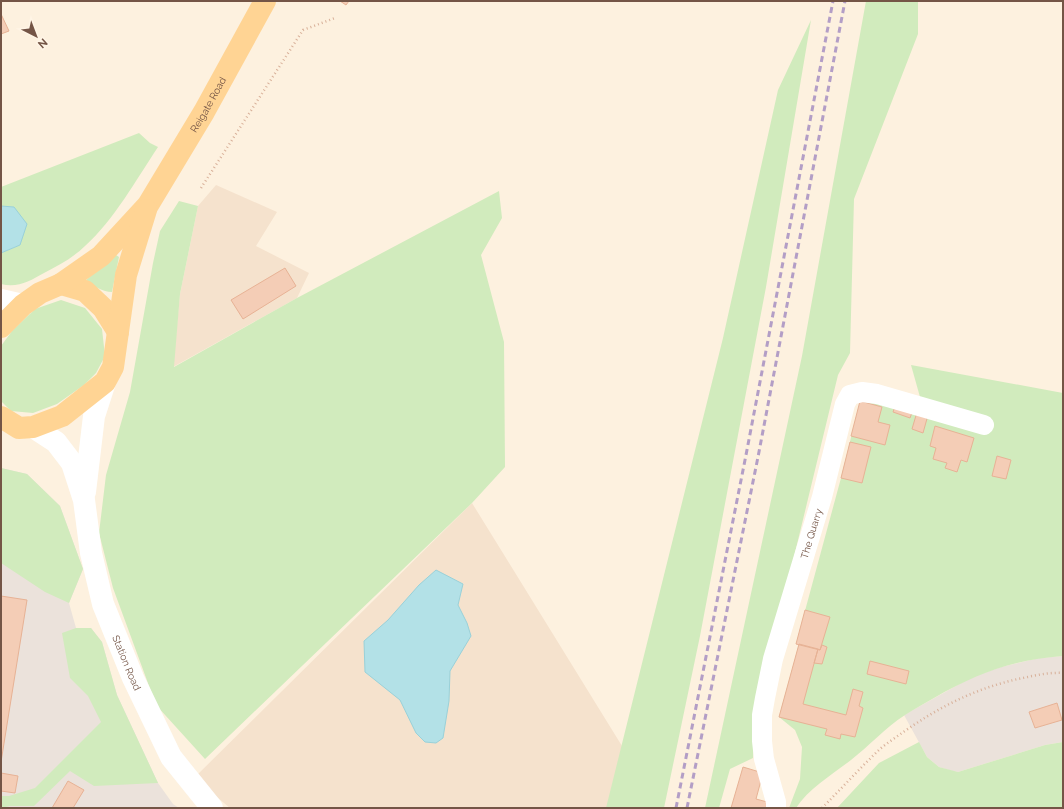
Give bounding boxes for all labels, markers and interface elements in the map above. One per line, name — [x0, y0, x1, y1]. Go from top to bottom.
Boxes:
north arrow — [16, 16, 56, 56]
text: N — [35, 35, 50, 51]
street label: Reigate Road — [188, 75, 228, 134]
street label: The Quarry — [798, 507, 824, 560]
street label: Station Road — [111, 633, 144, 692]

